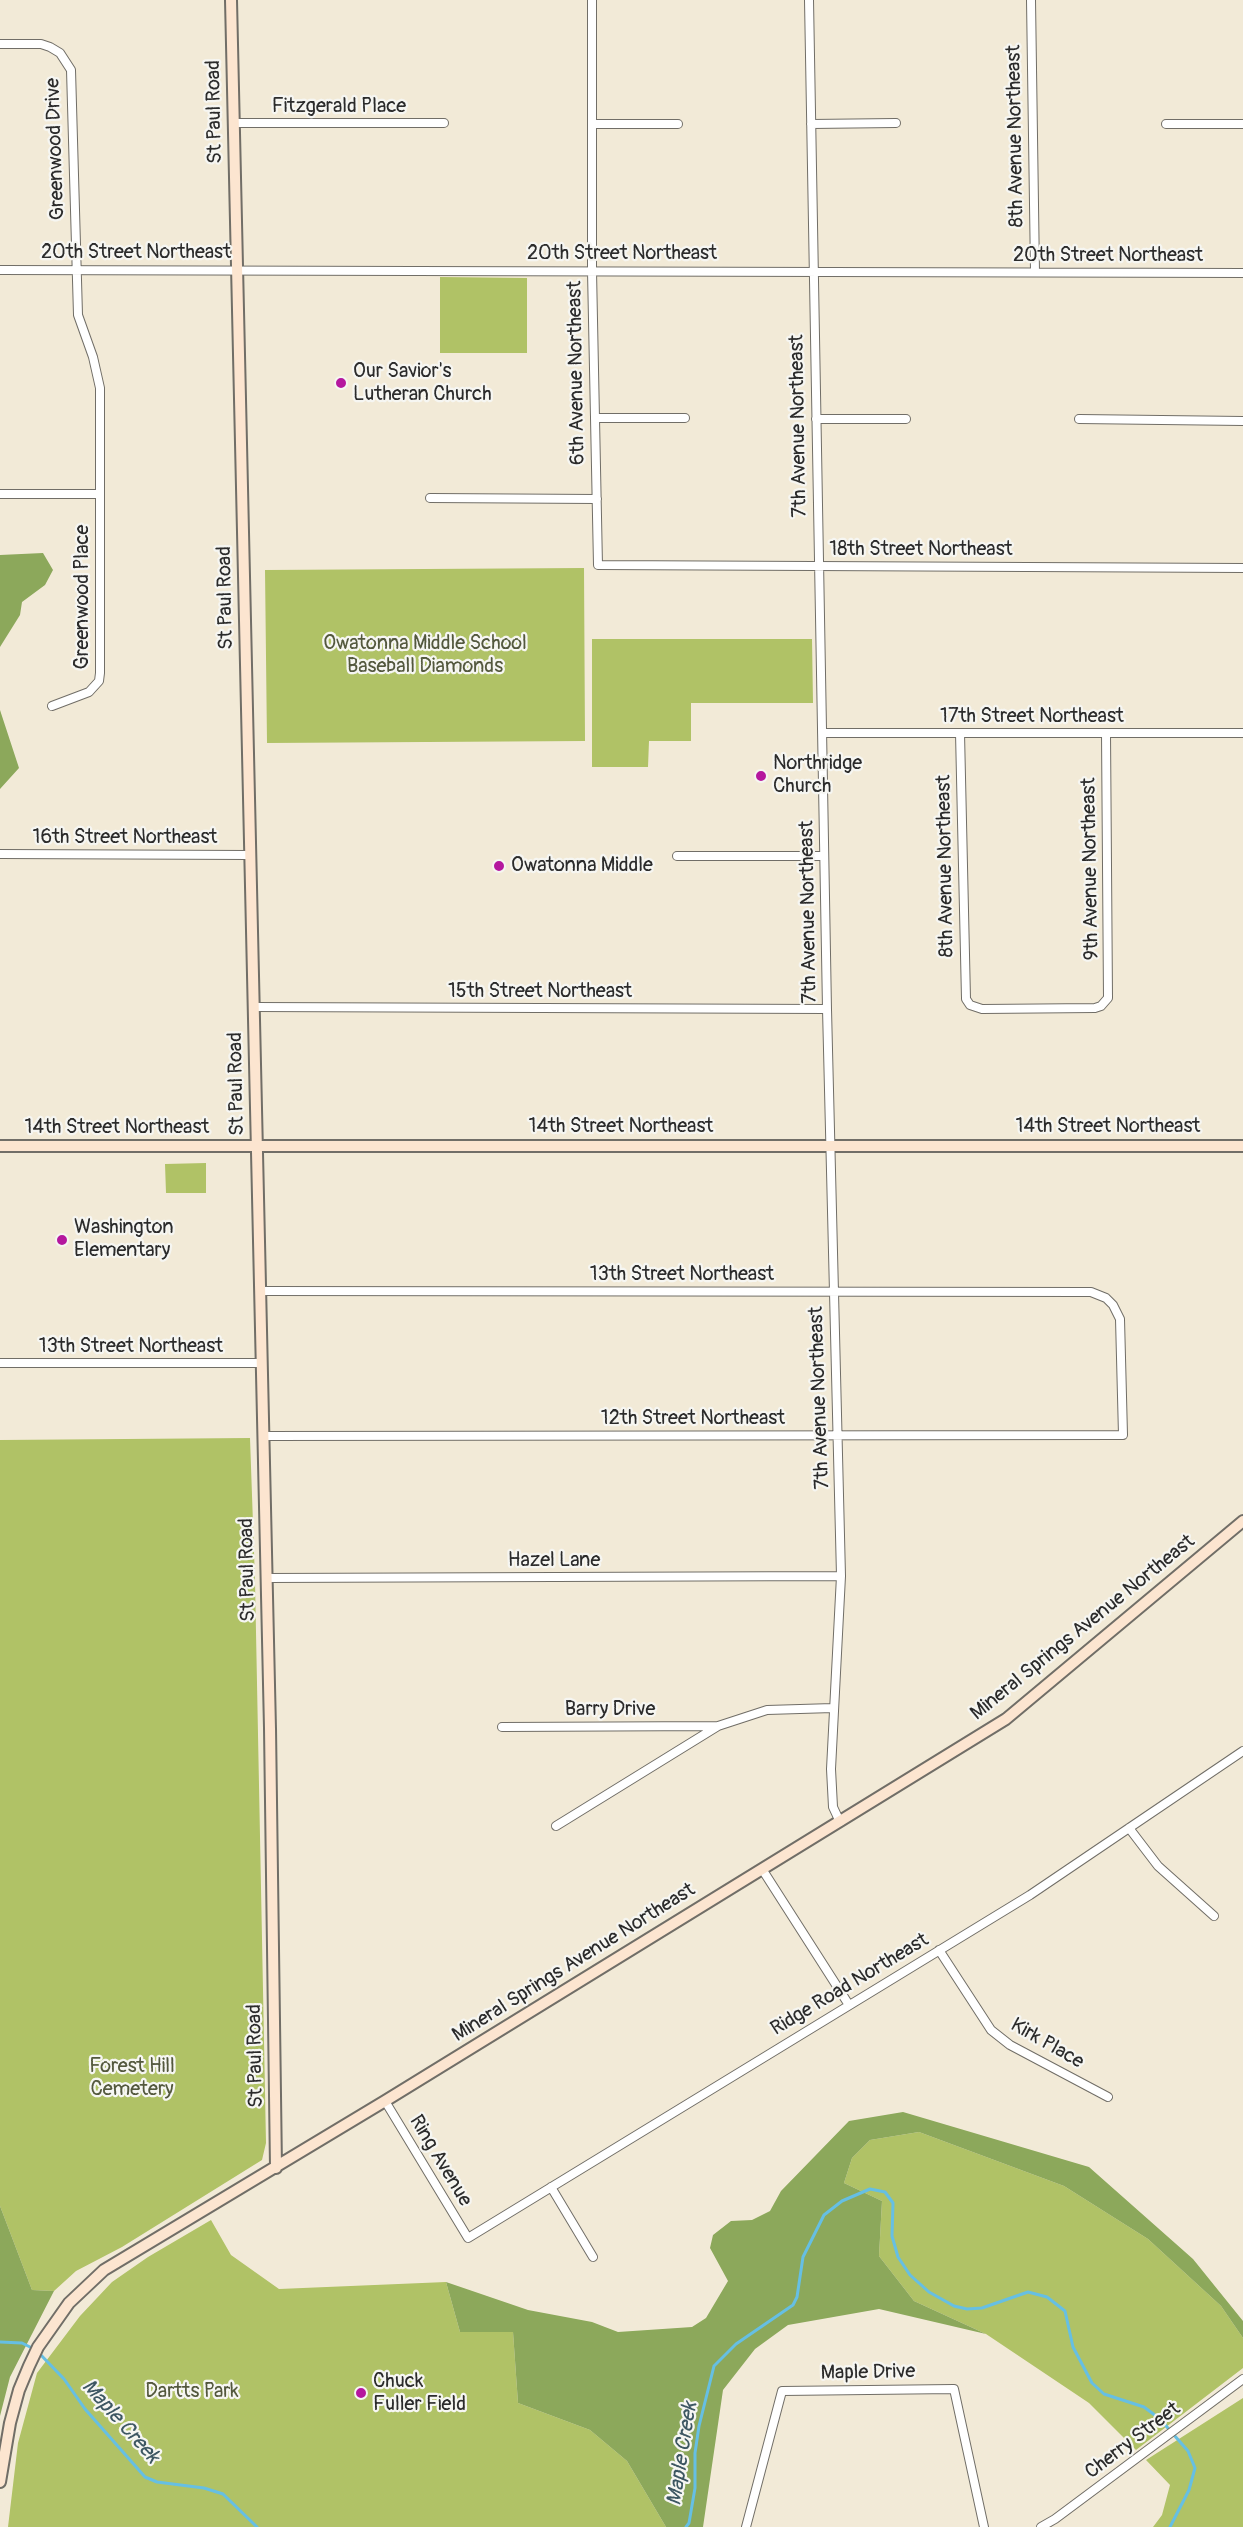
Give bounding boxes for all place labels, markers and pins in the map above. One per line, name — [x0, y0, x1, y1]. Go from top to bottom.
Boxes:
place label: Our Savior's Lutheran Church — [353, 360, 492, 407]
marker: Our Savior's Lutheran Church — [334, 376, 348, 390]
place label: Northridge Church — [773, 752, 862, 799]
marker: Northridge Church — [754, 769, 768, 783]
place label: Owatonna Middle — [511, 854, 653, 878]
marker: Owatonna Middle — [492, 859, 506, 873]
place label: Washington Elementary — [74, 1216, 174, 1263]
marker: Washington Elementary — [55, 1233, 69, 1247]
place label: Chuck Fuller Field — [373, 2370, 466, 2417]
marker: Chuck Fuller Field — [354, 2386, 368, 2400]

